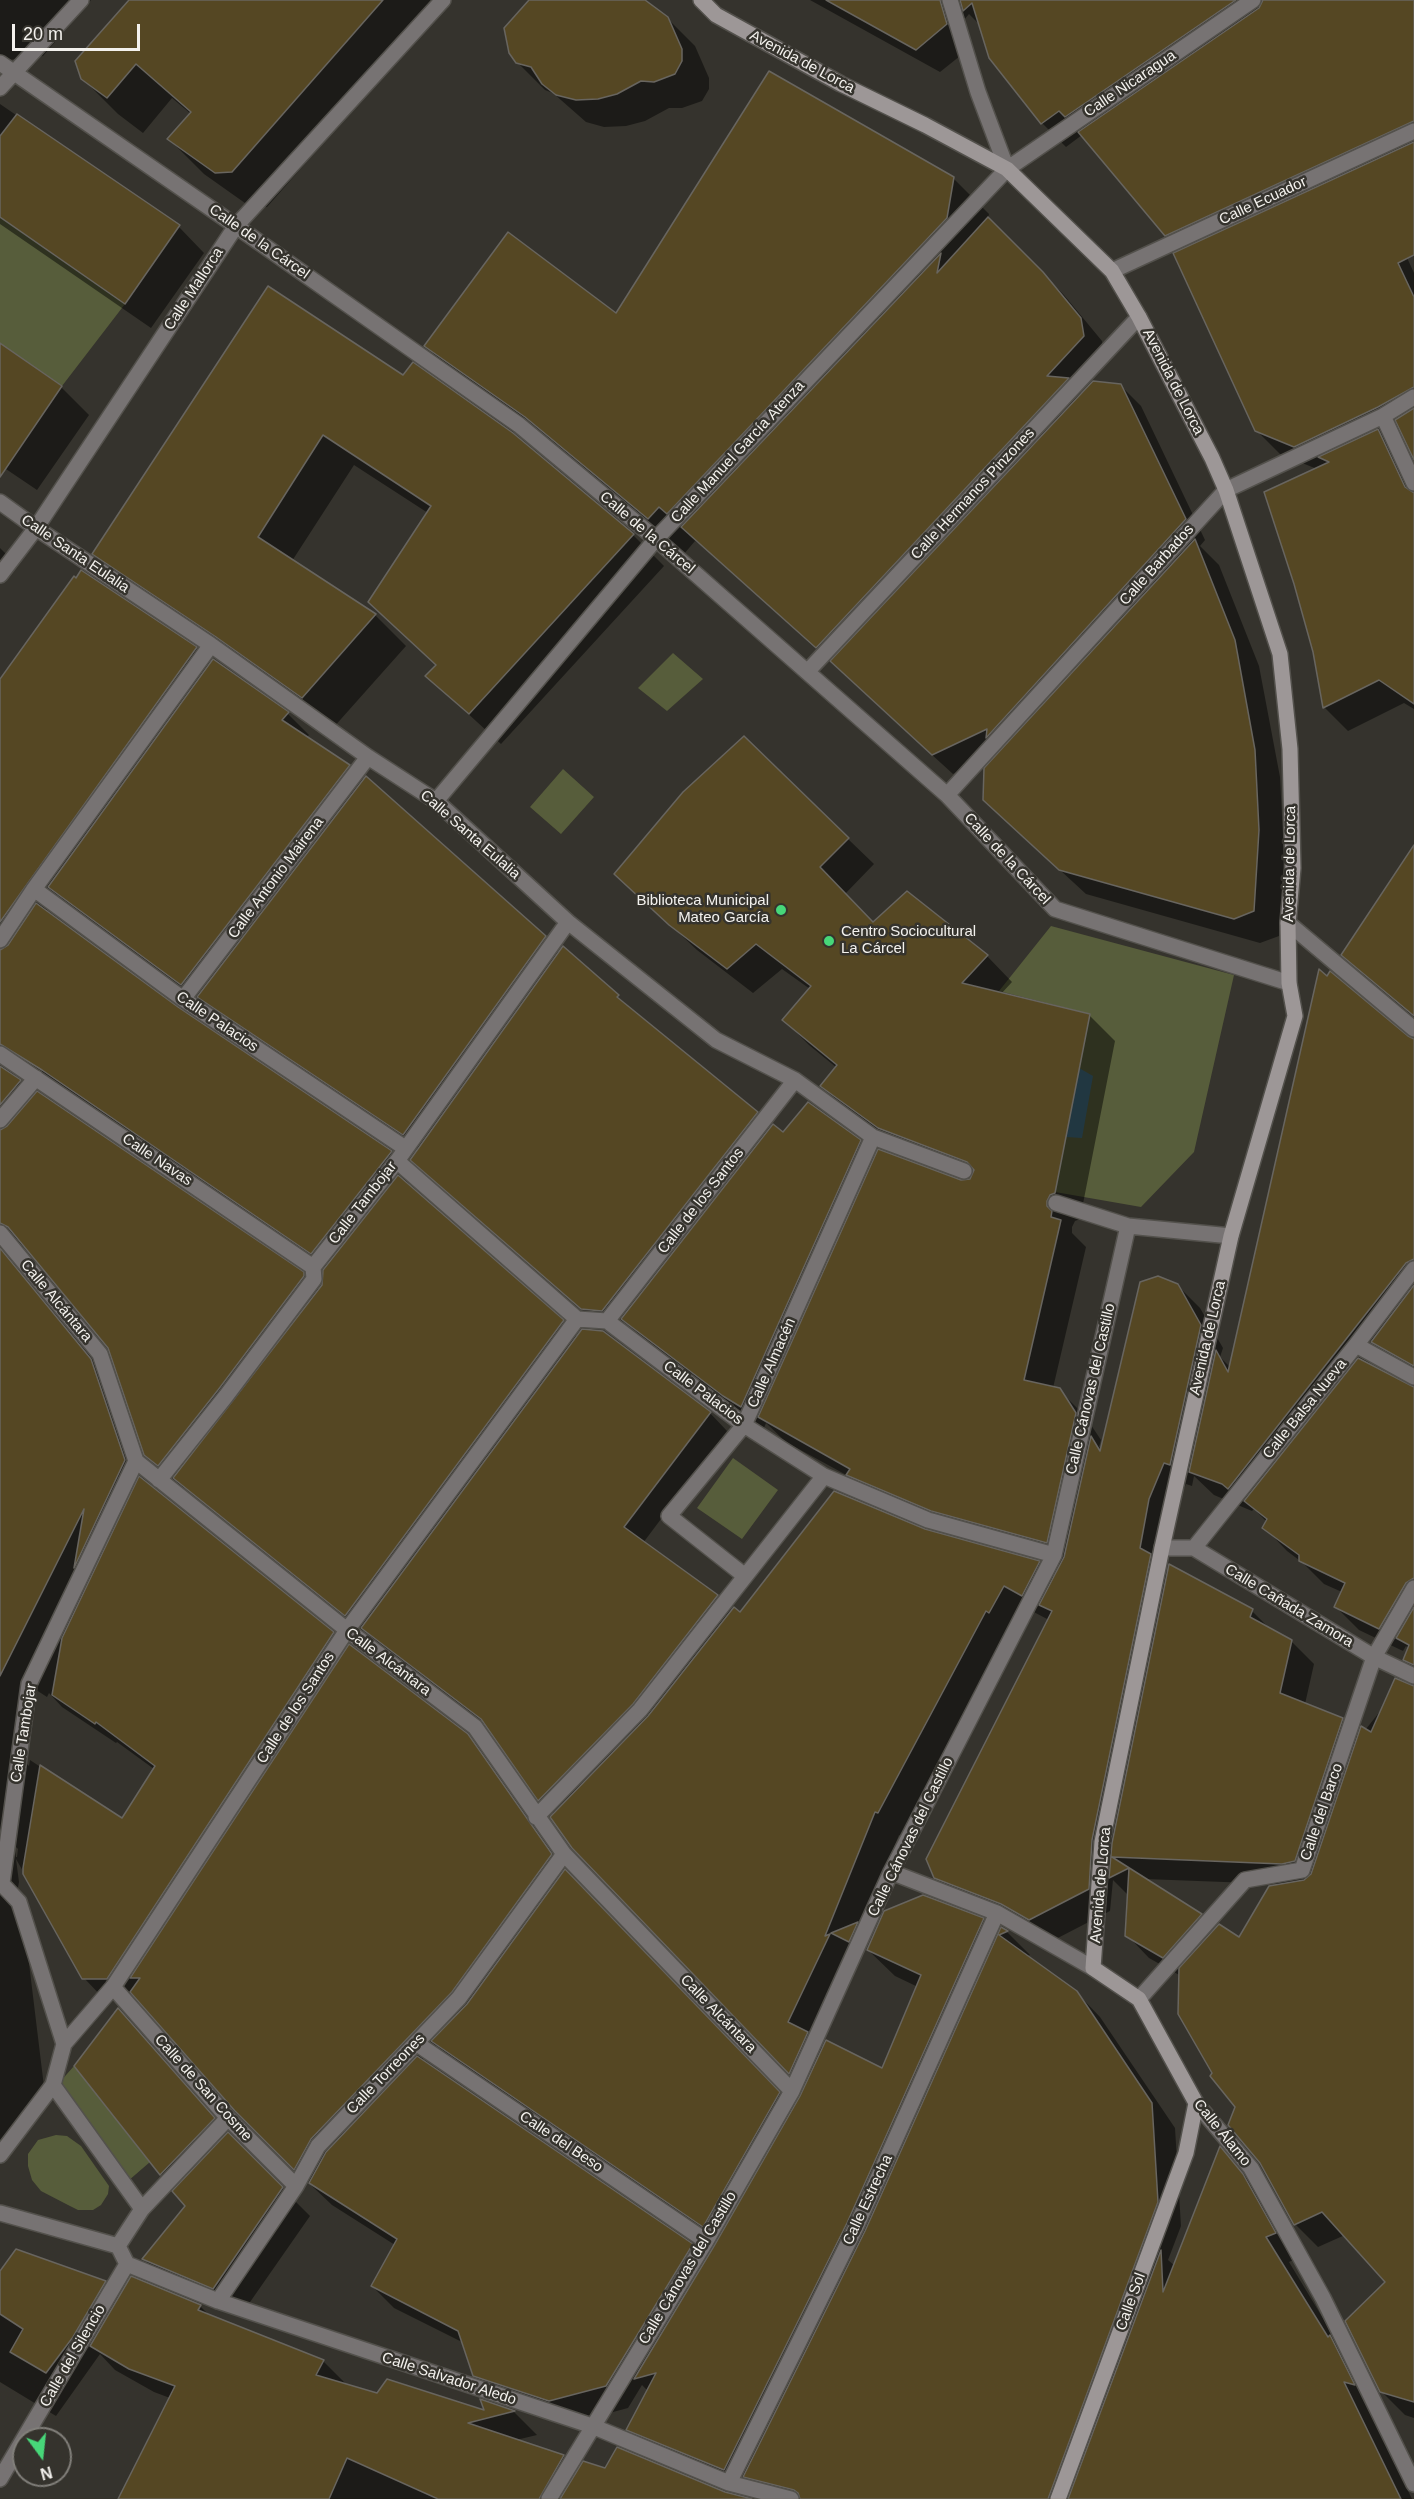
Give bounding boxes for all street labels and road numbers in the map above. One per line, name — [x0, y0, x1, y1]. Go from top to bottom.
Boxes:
street label: Avenida de Lorca — [746, 27, 858, 97]
street label: Calle Nicaragua — [1081, 47, 1179, 121]
street label: Calle Ecuador — [1217, 173, 1309, 229]
street label: Calle de la Cárcel — [205, 201, 313, 283]
street label: Calle Mallorca — [161, 244, 227, 334]
street label: Avenida de Lorca — [1139, 326, 1207, 438]
street label: Calle Manuel García Atenza — [667, 377, 809, 527]
street label: Calle Hermanos Pinzones — [907, 424, 1039, 564]
street label: Calle de la Cárcel — [596, 488, 698, 578]
street label: Calle Santa Eulalia — [17, 511, 133, 597]
street label: Calle Barbados — [1116, 521, 1198, 609]
street label: Calle Santa Eulalia — [416, 787, 524, 883]
street label: Avenida de Lorca — [1280, 806, 1300, 922]
street label: Calle de la Cárcel — [960, 810, 1054, 908]
street label: Calle Antonio Mairena — [224, 814, 328, 942]
street label: Calle Palacios — [173, 988, 261, 1056]
street label: Calle Navas — [118, 1130, 196, 1190]
street label: Calle de los Santos — [654, 1145, 748, 1257]
street label: Calle Tambojar — [325, 1158, 401, 1248]
street label: Calle Alcántara — [16, 1256, 96, 1346]
street label: Avenida de Lorca — [1186, 1279, 1230, 1397]
street label: Calle Cánovas del Castillo — [1063, 1302, 1119, 1476]
street label: Calle Almacén — [744, 1315, 800, 1411]
street label: Calle Balsa Nueva — [1259, 1355, 1351, 1463]
street label: Calle Palacios — [660, 1357, 746, 1429]
street label: Calle Cañada Zamora — [1221, 1560, 1357, 1652]
street label: Calle Alcántara — [342, 1624, 434, 1700]
street label: Calle de los Santos — [253, 1649, 339, 1767]
street label: Calle Tambojar — [7, 1682, 41, 1784]
street label: Calle Cánovas del Castillo — [865, 1754, 957, 1920]
street label: Calle del Barco — [1297, 1761, 1347, 1863]
street label: Avenida de Lorca — [1087, 1826, 1115, 1944]
street label: Calle Alcántara — [676, 1971, 760, 2057]
street label: Calle Torreones — [343, 2030, 429, 2118]
street label: Calle de San Cosme — [150, 2031, 256, 2145]
street label: Calle Álamo — [1190, 2096, 1254, 2170]
street label: Calle del Beso — [516, 2107, 606, 2177]
street label: Calle Estrecha — [839, 2152, 897, 2248]
street label: Calle Cánovas del Castillo — [635, 2188, 741, 2348]
street label: Calle Sol — [1112, 2271, 1150, 2333]
street label: Calle del Silencio — [36, 2302, 110, 2410]
street label: Calle Salvador Aledo — [380, 2349, 518, 2409]

